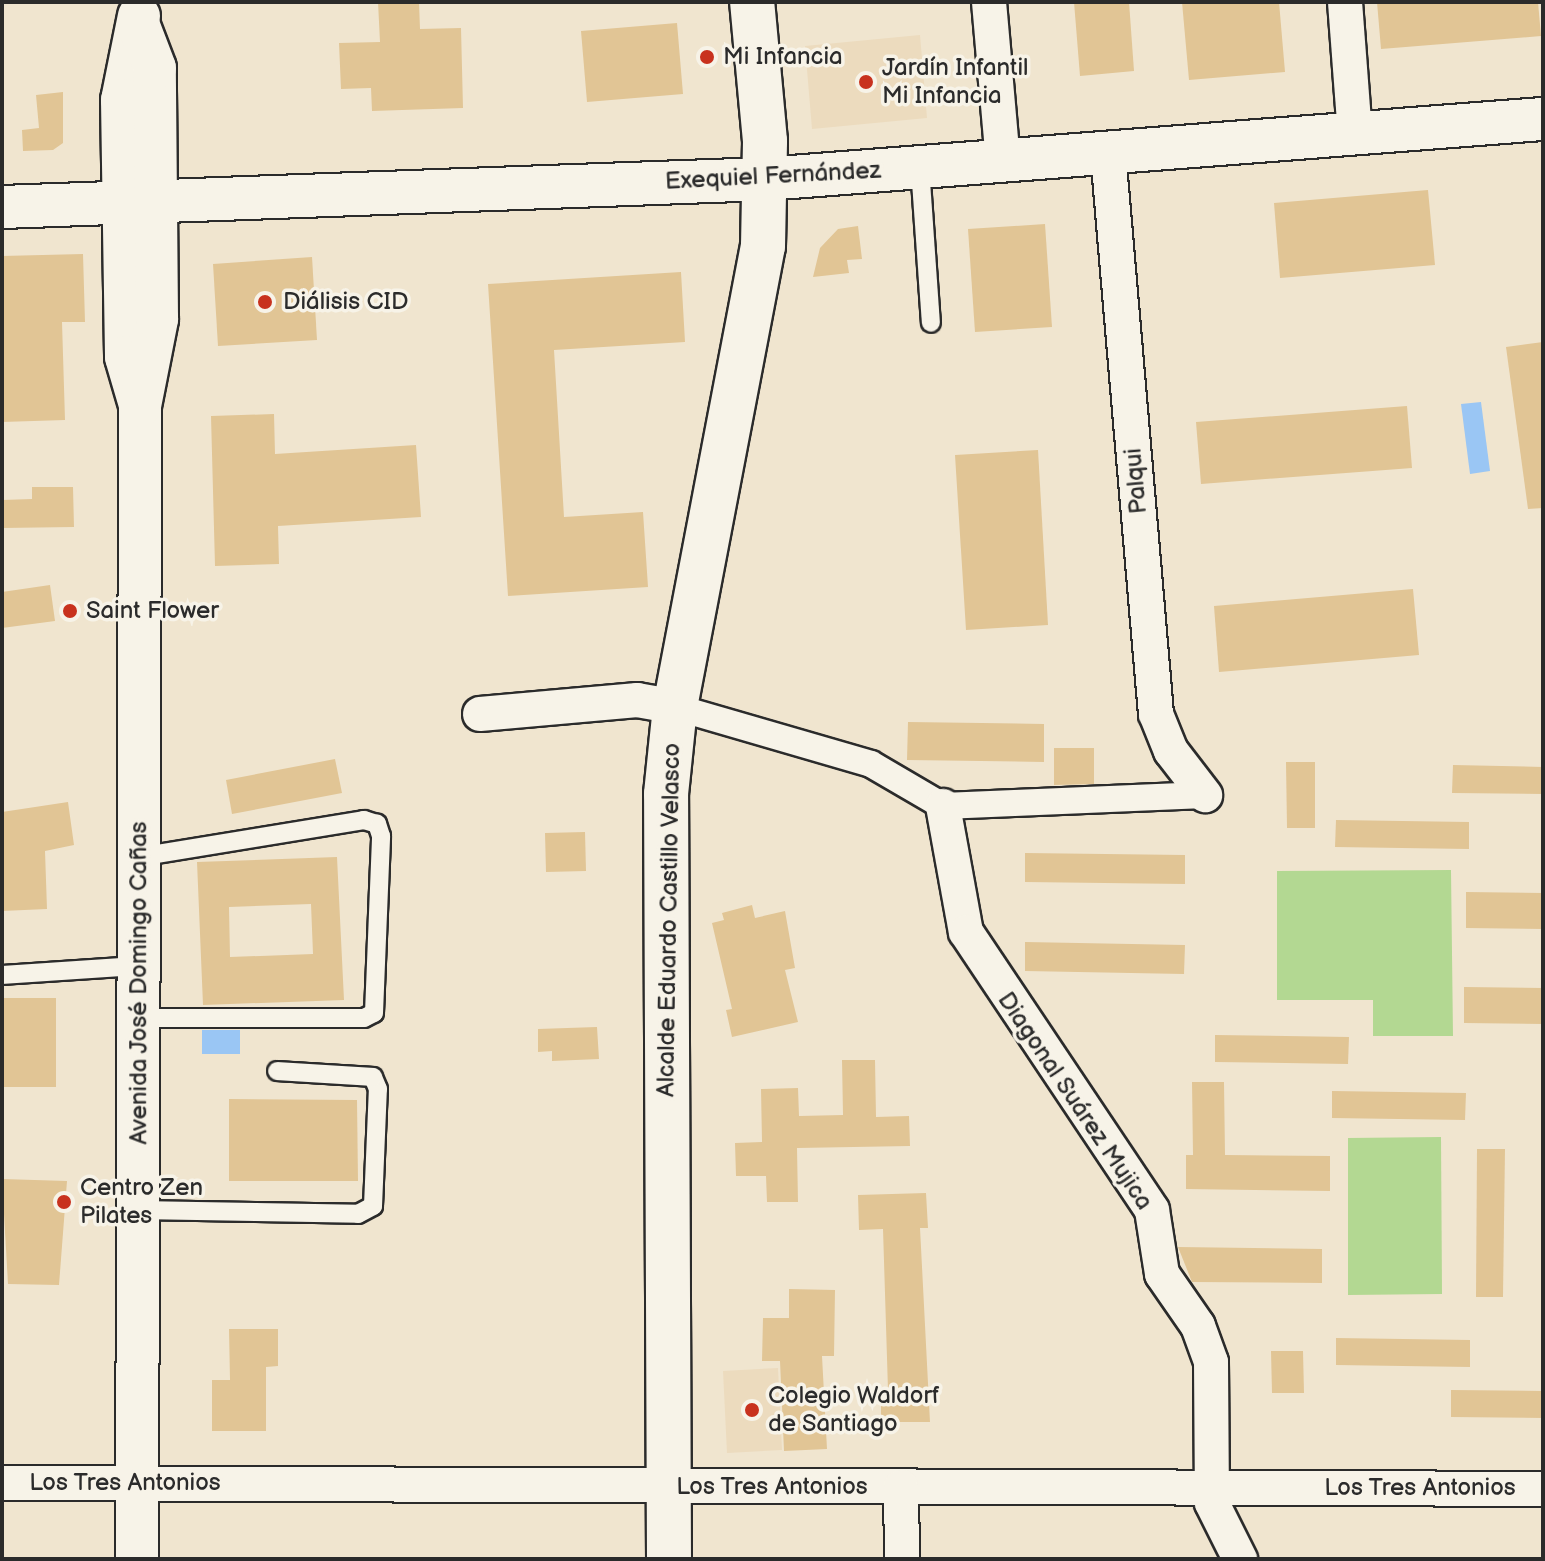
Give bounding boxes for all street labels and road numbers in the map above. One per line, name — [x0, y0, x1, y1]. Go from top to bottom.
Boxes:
street label: Exequiel Fernández — [664, 156, 882, 196]
street label: Palqui — [1119, 447, 1153, 515]
street label: Alcalde Eduardo Castillo Velasco — [652, 742, 686, 1098]
street label: Avenida José Domingo Cañas — [125, 821, 153, 1145]
street label: Diagonal Suárez Mujica — [991, 987, 1159, 1215]
street label: Los Tres Antonios — [29, 1469, 221, 1497]
street label: Los Tres Antonios — [676, 1473, 868, 1501]
street label: Los Tres Antonios — [1324, 1474, 1516, 1502]

